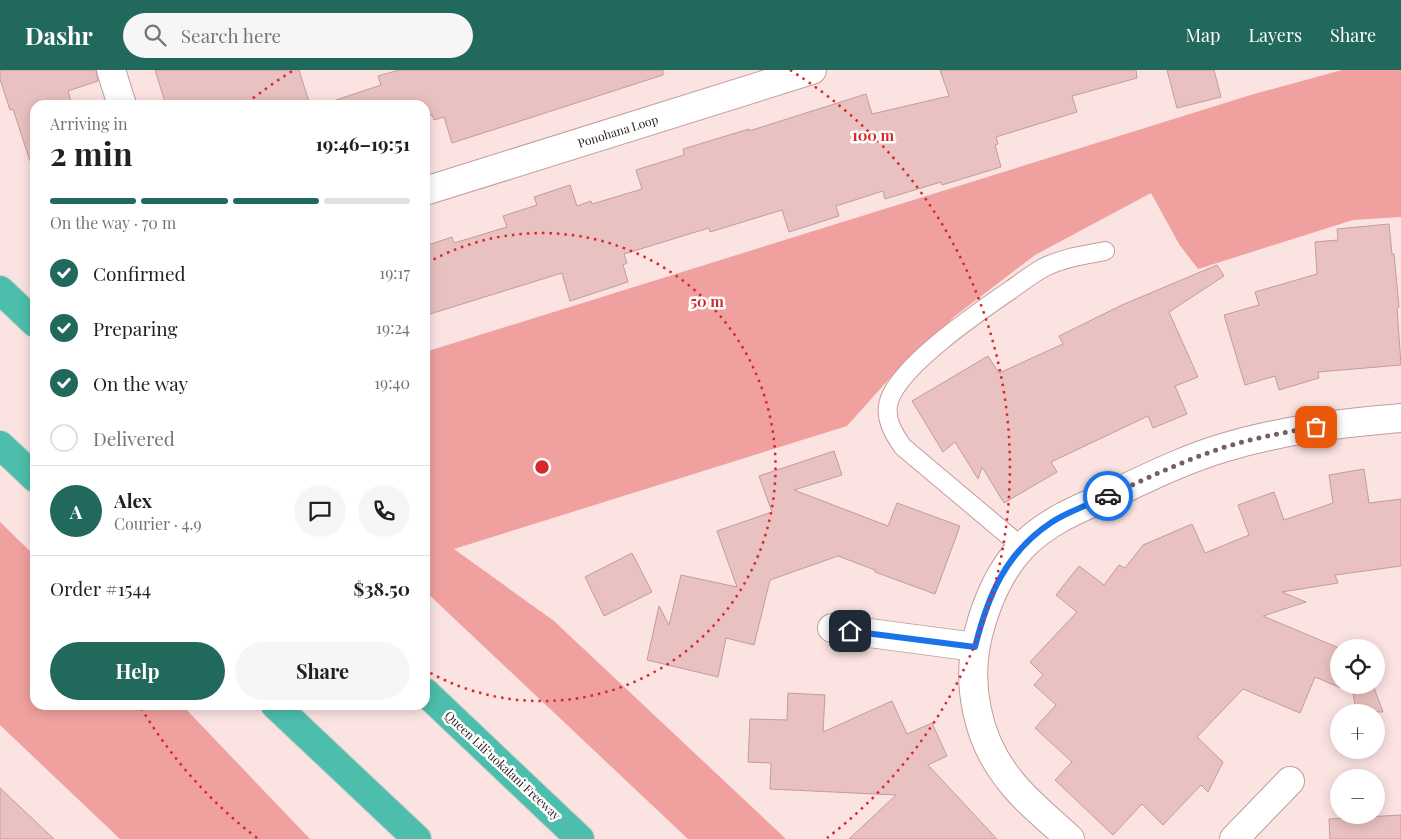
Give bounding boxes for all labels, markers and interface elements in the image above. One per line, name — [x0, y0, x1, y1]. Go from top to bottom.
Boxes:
search box — [123, 13, 473, 58]
text: Dashr — [25, 19, 93, 51]
icon: search — [141, 21, 169, 49]
text: Search here — [181, 22, 281, 48]
text: Map — [1185, 23, 1220, 47]
text: Layers — [1248, 23, 1302, 47]
text: Share — [1330, 23, 1376, 47]
street label: Ponohana Loop — [576, 111, 660, 151]
text: Arriving in — [50, 113, 128, 134]
text: 100 m — [852, 125, 895, 145]
text: 19:46–19:51 — [315, 130, 410, 156]
text: 2 min — [50, 131, 133, 174]
text: On the way · 70 m — [50, 212, 176, 233]
icon: check — [50, 259, 78, 287]
text: Confirmed — [93, 260, 186, 286]
text: 19:17 — [379, 262, 410, 283]
text: 50 m — [690, 291, 724, 311]
icon: check — [50, 314, 78, 342]
text: Preparing — [93, 315, 178, 341]
text: 19:24 — [376, 317, 410, 338]
icon: check — [50, 369, 78, 397]
text: On the way — [93, 370, 188, 396]
text: 19:40 — [374, 372, 410, 393]
pin — [1295, 406, 1337, 448]
icon: bag — [1302, 413, 1330, 441]
text: Delivered — [93, 425, 175, 451]
centre of rings — [533, 458, 551, 476]
courier — [1083, 471, 1133, 521]
icon: car — [1094, 482, 1122, 510]
button: chat — [294, 485, 346, 537]
button: phone — [358, 485, 410, 537]
text: Alex — [114, 487, 152, 513]
text: A — [70, 498, 82, 524]
text: Courier · 4.9 — [114, 513, 202, 534]
text: Order #1544 — [50, 575, 151, 601]
text: $38.50 — [353, 575, 410, 601]
pin — [829, 610, 871, 652]
icon: home — [836, 617, 864, 645]
map controls — [1330, 639, 1385, 824]
button: locate — [1330, 639, 1385, 694]
button: Help — [50, 642, 225, 700]
button: Share — [235, 642, 410, 700]
button: + — [1330, 704, 1385, 759]
street label: Queen Liliʻuokalani Freeway — [442, 707, 564, 823]
button: − — [1330, 769, 1385, 824]

